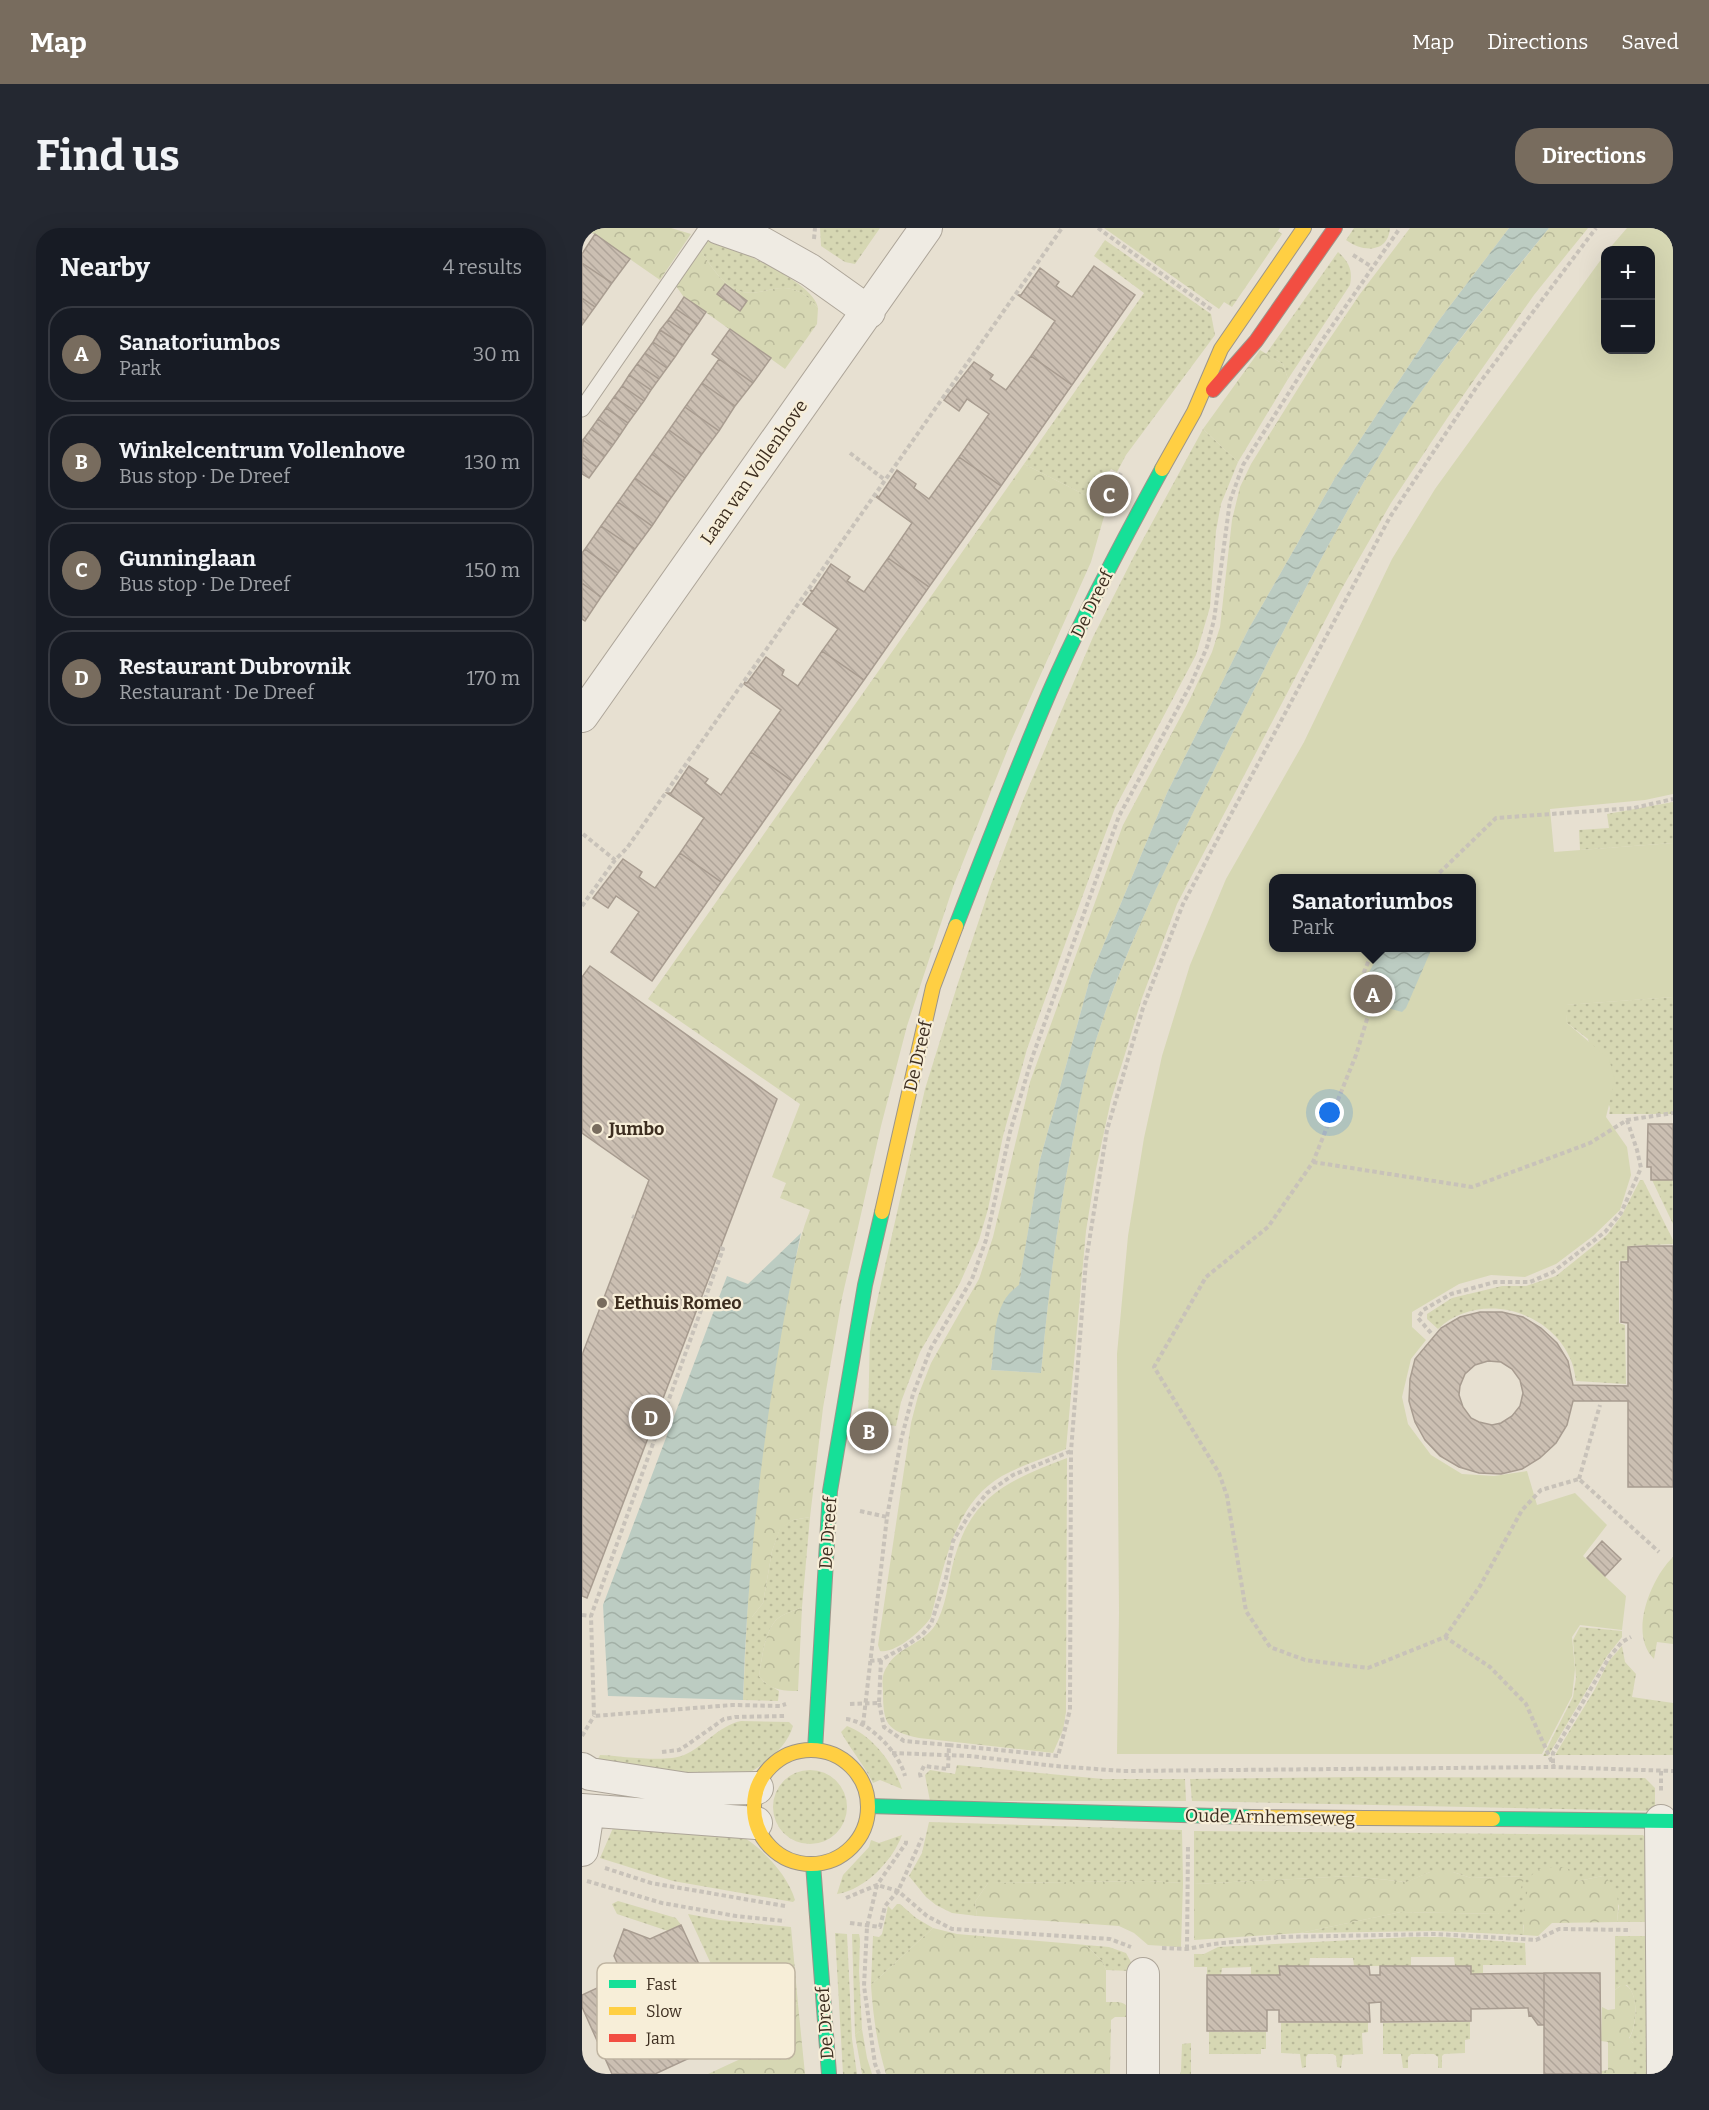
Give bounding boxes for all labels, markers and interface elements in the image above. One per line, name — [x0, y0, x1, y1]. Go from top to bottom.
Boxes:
text: Map — [30, 26, 87, 59]
text: Map — [1412, 29, 1454, 55]
text: Directions — [1487, 29, 1588, 55]
text: Saved — [1621, 29, 1679, 55]
button: Directions — [1515, 128, 1673, 184]
text: Find us — [36, 131, 180, 181]
map controls — [1601, 246, 1655, 354]
button: + — [1601, 246, 1655, 300]
text: Nearby — [60, 252, 150, 283]
text: 4 results — [443, 255, 522, 279]
button: − — [1601, 300, 1655, 354]
text: Sanatoriumbos — [119, 329, 280, 356]
text: A — [74, 342, 89, 366]
text: 30 m — [473, 342, 520, 366]
text: Park — [119, 356, 161, 380]
street label: Laan van Vollenhove — [696, 395, 812, 549]
text: Winkelcentrum Vollenhove — [119, 437, 405, 464]
text: B — [75, 450, 88, 474]
text: 130 m — [465, 450, 520, 474]
text: Bus stop · De Dreef — [119, 464, 290, 488]
pin: C — [1090, 472, 1128, 516]
text: Gunninglaan — [119, 545, 256, 572]
text: C — [75, 558, 88, 582]
text: 150 m — [465, 558, 520, 582]
street label: De Dreef — [1066, 565, 1119, 641]
text: Bus stop · De Dreef — [119, 572, 290, 596]
text: Restaurant Dubrovnik — [119, 653, 351, 680]
text: D — [74, 666, 89, 690]
text: 170 m — [467, 666, 520, 690]
text: Restaurant · De Dreef — [119, 680, 314, 704]
popup — [1269, 874, 1476, 952]
text: Sanatoriumbos — [1292, 888, 1453, 915]
text: Park — [1292, 915, 1334, 939]
pin: A — [1354, 972, 1392, 1017]
street label: De Dreef — [899, 1017, 937, 1094]
your location — [1315, 1098, 1344, 1127]
place label: Jumbo — [608, 1118, 664, 1140]
marker: Jumbo — [590, 1122, 604, 1136]
place label: Eethuis Romeo — [614, 1292, 742, 1314]
marker: Eethuis Romeo — [595, 1296, 609, 1310]
pin: D — [632, 1394, 670, 1440]
pin: B — [850, 1408, 888, 1454]
street label: De Dreef — [815, 1494, 842, 1570]
street label: Oude Arnhemseweg — [1185, 1805, 1355, 1829]
legend — [597, 1963, 795, 2059]
text: Fast — [646, 1975, 677, 1994]
street label: De Dreef — [811, 1984, 838, 2060]
text: Slow — [646, 2002, 682, 2021]
text: Jam — [645, 2029, 675, 2048]

